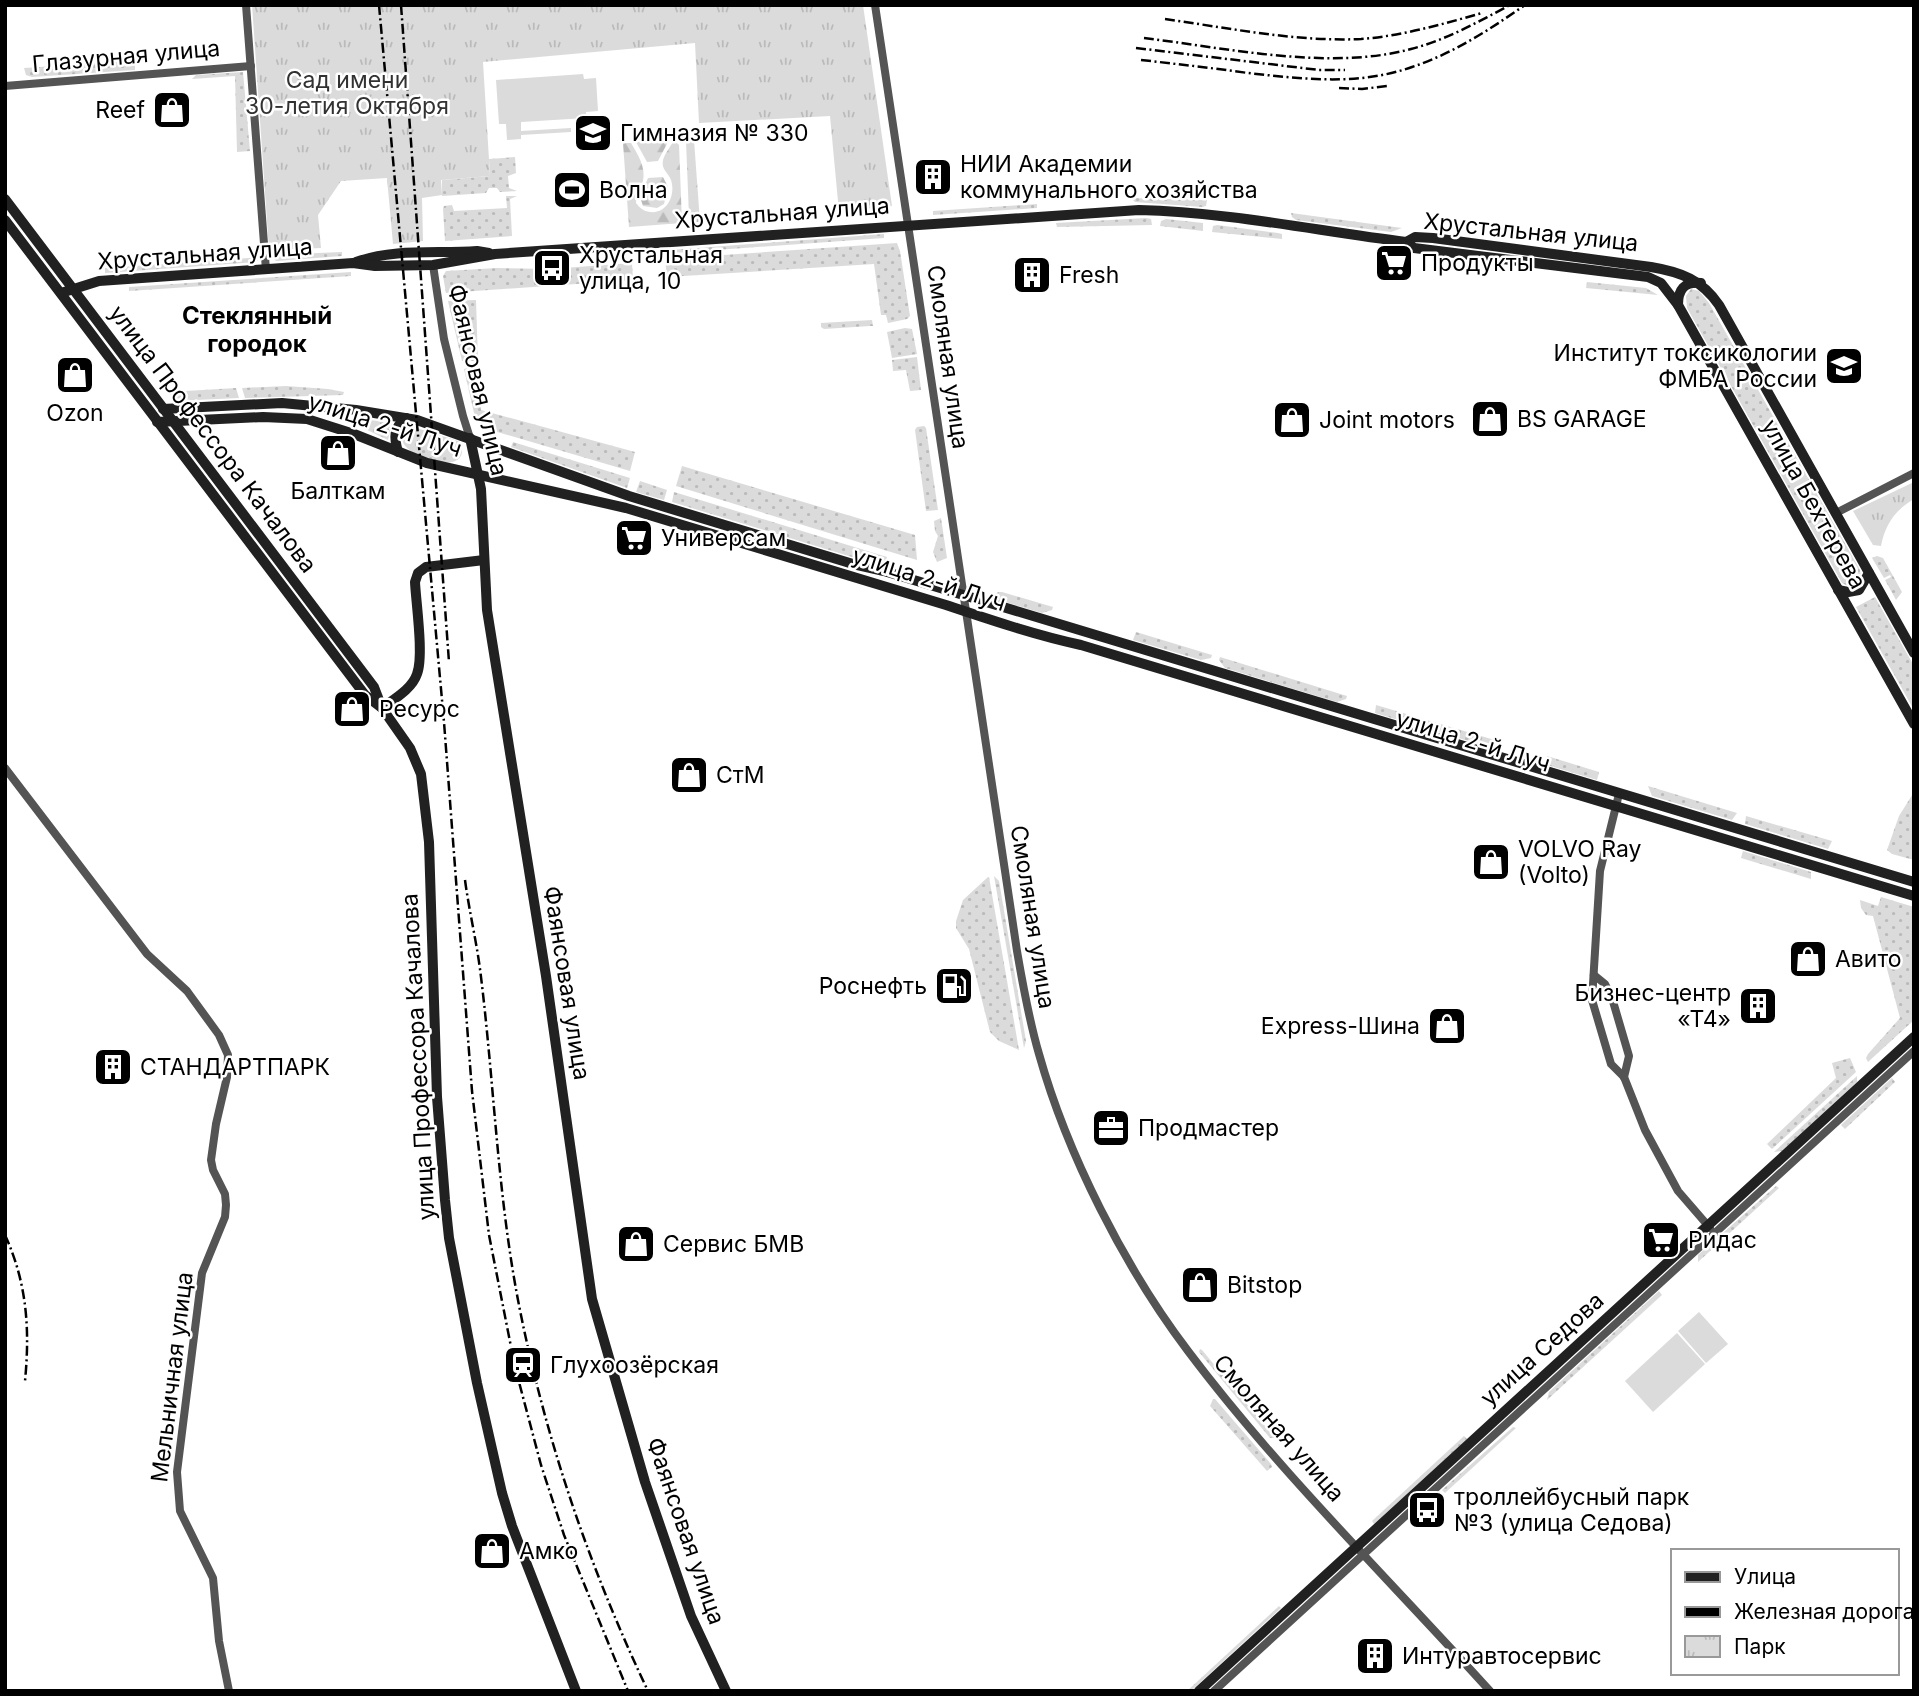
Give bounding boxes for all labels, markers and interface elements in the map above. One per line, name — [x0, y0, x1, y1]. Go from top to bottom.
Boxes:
street label: Глазурная улица — [31, 34, 221, 78]
park label: Сад имени 30-летия Октября — [245, 66, 449, 120]
shop icon: Reef — [151, 89, 193, 131]
place label: Reef — [95, 96, 145, 124]
school or university icon: Гимназия № 330 — [572, 112, 614, 154]
place label: Гимназия № 330 — [620, 119, 809, 147]
place label: НИИ Академии коммунального хозяйства — [960, 150, 1258, 204]
building icon: НИИ Академии коммунального хозяйства — [912, 156, 954, 198]
sports icon: Волна — [551, 169, 593, 211]
place label: Волна — [599, 176, 668, 204]
street label: Хрустальная улица — [673, 192, 891, 234]
street label: Хрустальная улица — [1422, 207, 1640, 257]
street label: Хрустальная улица — [96, 233, 314, 275]
place label: Хрустальная улица, 10 — [579, 241, 723, 295]
supermarket icon: Продукты — [1373, 242, 1415, 284]
bus stop icon: Хрустальная улица, 10 — [531, 247, 573, 289]
place label: Продукты — [1421, 249, 1534, 277]
building icon: Fresh — [1011, 254, 1053, 296]
place label: Fresh — [1059, 261, 1119, 289]
street label: Смоляная улица — [921, 263, 975, 451]
street label: Фаянсовая улица — [442, 281, 514, 479]
street label: улица Профессора Качалова — [103, 300, 323, 578]
district label: Стеклянный городок — [182, 301, 332, 358]
place label: Институт токсикологии ФМБА России — [1554, 339, 1817, 393]
school or university icon: Институт токсикологии ФМБА России — [1823, 345, 1865, 387]
shop icon: Ozon — [54, 354, 96, 396]
street label: улица 2-й Луч — [305, 387, 465, 463]
shop icon: BS GARAGE — [1469, 398, 1511, 440]
place label: Ozon — [46, 399, 104, 427]
shop icon: Joint motors — [1271, 399, 1313, 441]
place label: BS GARAGE — [1517, 405, 1647, 433]
place label: Joint motors — [1319, 406, 1455, 434]
street label: улица Бехтерева — [1756, 414, 1872, 594]
shop icon: Балткам — [317, 432, 359, 474]
place label: Балткам — [290, 477, 386, 505]
supermarket icon: Универсам — [613, 517, 655, 559]
place label: Универсам — [661, 524, 786, 552]
street label: улица 2-й Луч — [849, 541, 1009, 617]
shop icon: Ресурс — [331, 688, 373, 730]
place label: Ресурс — [379, 695, 460, 723]
street label: улица 2-й Луч — [1392, 704, 1554, 778]
shop icon: СтМ — [668, 754, 710, 796]
place label: СтМ — [716, 761, 765, 789]
street label: Смоляная улица — [1005, 823, 1061, 1011]
place label: VOLVO Ray (Volto) — [1518, 835, 1642, 889]
shop icon: VOLVO Ray (Volto) — [1470, 841, 1512, 883]
street label: Фаянсовая улица — [538, 884, 596, 1082]
street label: улица Профессора Качалова — [395, 893, 441, 1221]
shop icon: Авито — [1787, 938, 1829, 980]
place label: Авито — [1835, 945, 1902, 973]
fuel station icon: Роснефть — [933, 965, 975, 1007]
place label: Роснефть — [819, 972, 927, 1000]
place label: Бизнес-центр «Т4» — [1575, 979, 1731, 1033]
building icon: Бизнес-центр «Т4» — [1737, 985, 1779, 1027]
shop icon: Express-Шина — [1426, 1005, 1468, 1047]
place label: Express-Шина — [1261, 1012, 1420, 1040]
building icon: СТАНДАРТПАРК — [92, 1046, 134, 1088]
place label: СТАНДАРТПАРК — [140, 1053, 330, 1081]
office icon: Продмастер — [1090, 1107, 1132, 1149]
place label: Продмастер — [1138, 1114, 1279, 1142]
supermarket icon: Ридас — [1640, 1219, 1682, 1261]
shop icon: Сервис БМВ — [615, 1223, 657, 1265]
place label: Ридас — [1688, 1226, 1757, 1254]
place label: Сервис БМВ — [663, 1230, 804, 1258]
shop icon: Bitstop — [1179, 1264, 1221, 1306]
street label: Мельничная улица — [145, 1270, 199, 1484]
place label: Bitstop — [1227, 1271, 1302, 1299]
street label: улица Седова — [1475, 1286, 1609, 1412]
station icon: Глухоозёрская — [502, 1344, 544, 1386]
street label: Смоляная улица — [1208, 1349, 1350, 1507]
place label: Глухоозёрская — [550, 1351, 719, 1379]
street label: Фаянсовая улица — [641, 1434, 731, 1628]
place label: троллейбусный парк №3 (улица Седова) — [1454, 1483, 1690, 1537]
bus stop icon: троллейбусный парк №3 (улица Седова) — [1406, 1489, 1448, 1531]
shop icon: Амко — [471, 1530, 513, 1572]
place label: Амко — [519, 1537, 578, 1565]
legend — [1671, 1549, 1898, 1675]
text: Улица — [1734, 1564, 1796, 1589]
text: Железная дорога — [1734, 1599, 1914, 1624]
text: Парк — [1734, 1634, 1786, 1659]
building icon: Интуравтосервис — [1354, 1635, 1396, 1677]
place label: Интуравтосервис — [1402, 1642, 1602, 1670]

